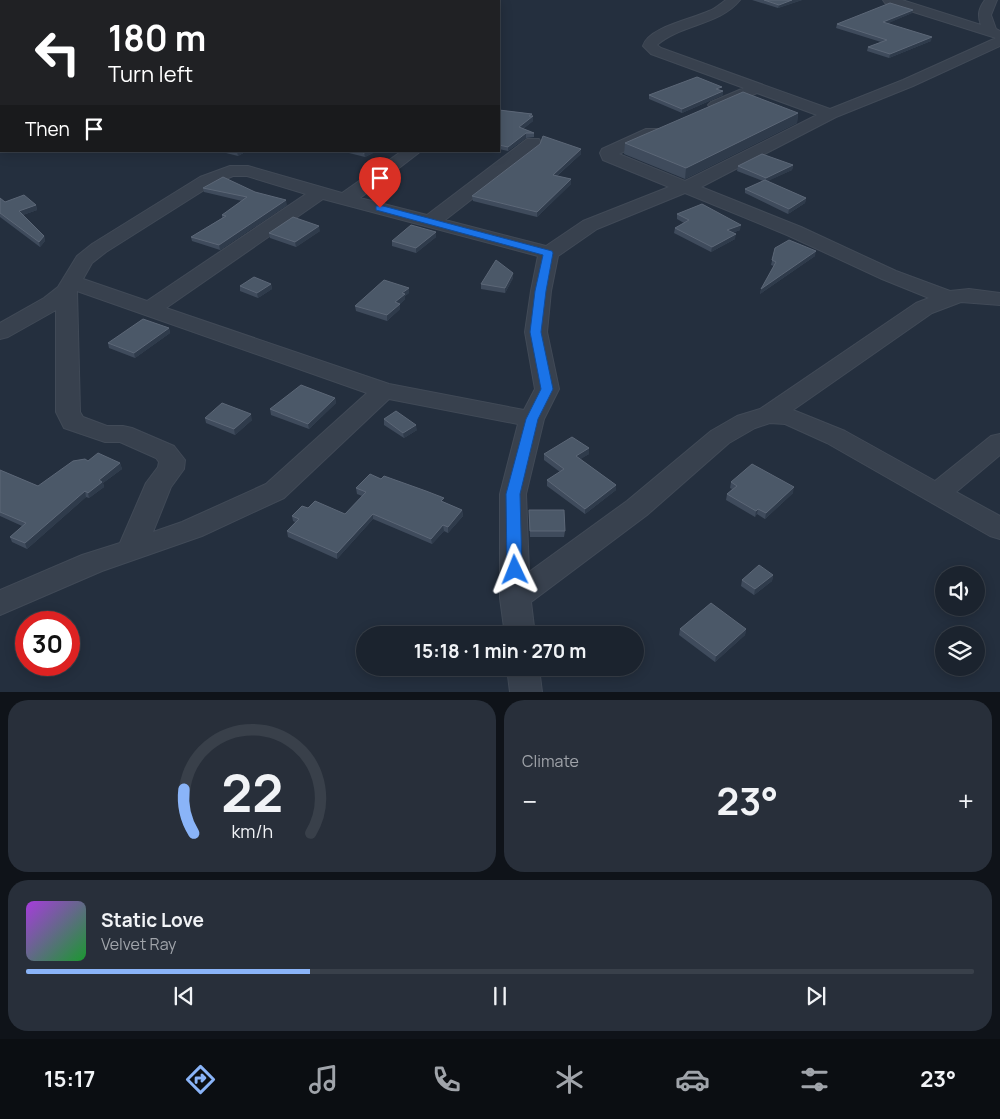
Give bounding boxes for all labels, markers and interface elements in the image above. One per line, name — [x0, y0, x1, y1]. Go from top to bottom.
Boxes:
text: 180 m — [108, 14, 206, 62]
icon: left — [25, 20, 90, 85]
text: Turn left — [108, 59, 193, 89]
icon: arrive — [80, 115, 108, 143]
text: Then — [25, 116, 70, 142]
pin — [359, 157, 401, 208]
icon: arrive — [366, 164, 394, 192]
position arrow — [488, 543, 540, 595]
map controls — [935, 566, 985, 676]
button: sound — [935, 566, 985, 616]
speed limit sign: 30 — [15, 611, 80, 676]
button: layers — [935, 626, 985, 676]
text: 15:18 · 1 min · 270 m — [414, 638, 586, 664]
text: Climate — [522, 750, 579, 772]
text: 22 — [221, 757, 283, 828]
text: 23° — [717, 774, 778, 826]
text: − — [522, 782, 537, 820]
text: + — [958, 782, 974, 820]
text: km/h — [231, 819, 273, 843]
text: Static Love — [101, 907, 204, 933]
text: Velvet Ray — [101, 933, 177, 955]
icon: previous — [170, 982, 198, 1010]
icon: pause — [486, 982, 514, 1010]
icon: next — [802, 982, 830, 1010]
icon: directions — [183, 1062, 218, 1097]
icon: music — [306, 1062, 341, 1097]
icon: phone — [429, 1062, 464, 1097]
icon: climate — [552, 1062, 587, 1097]
icon: car — [675, 1062, 710, 1097]
icon: filters — [797, 1062, 832, 1097]
text: 15:17 — [44, 1064, 95, 1094]
text: 23° — [920, 1064, 956, 1094]

